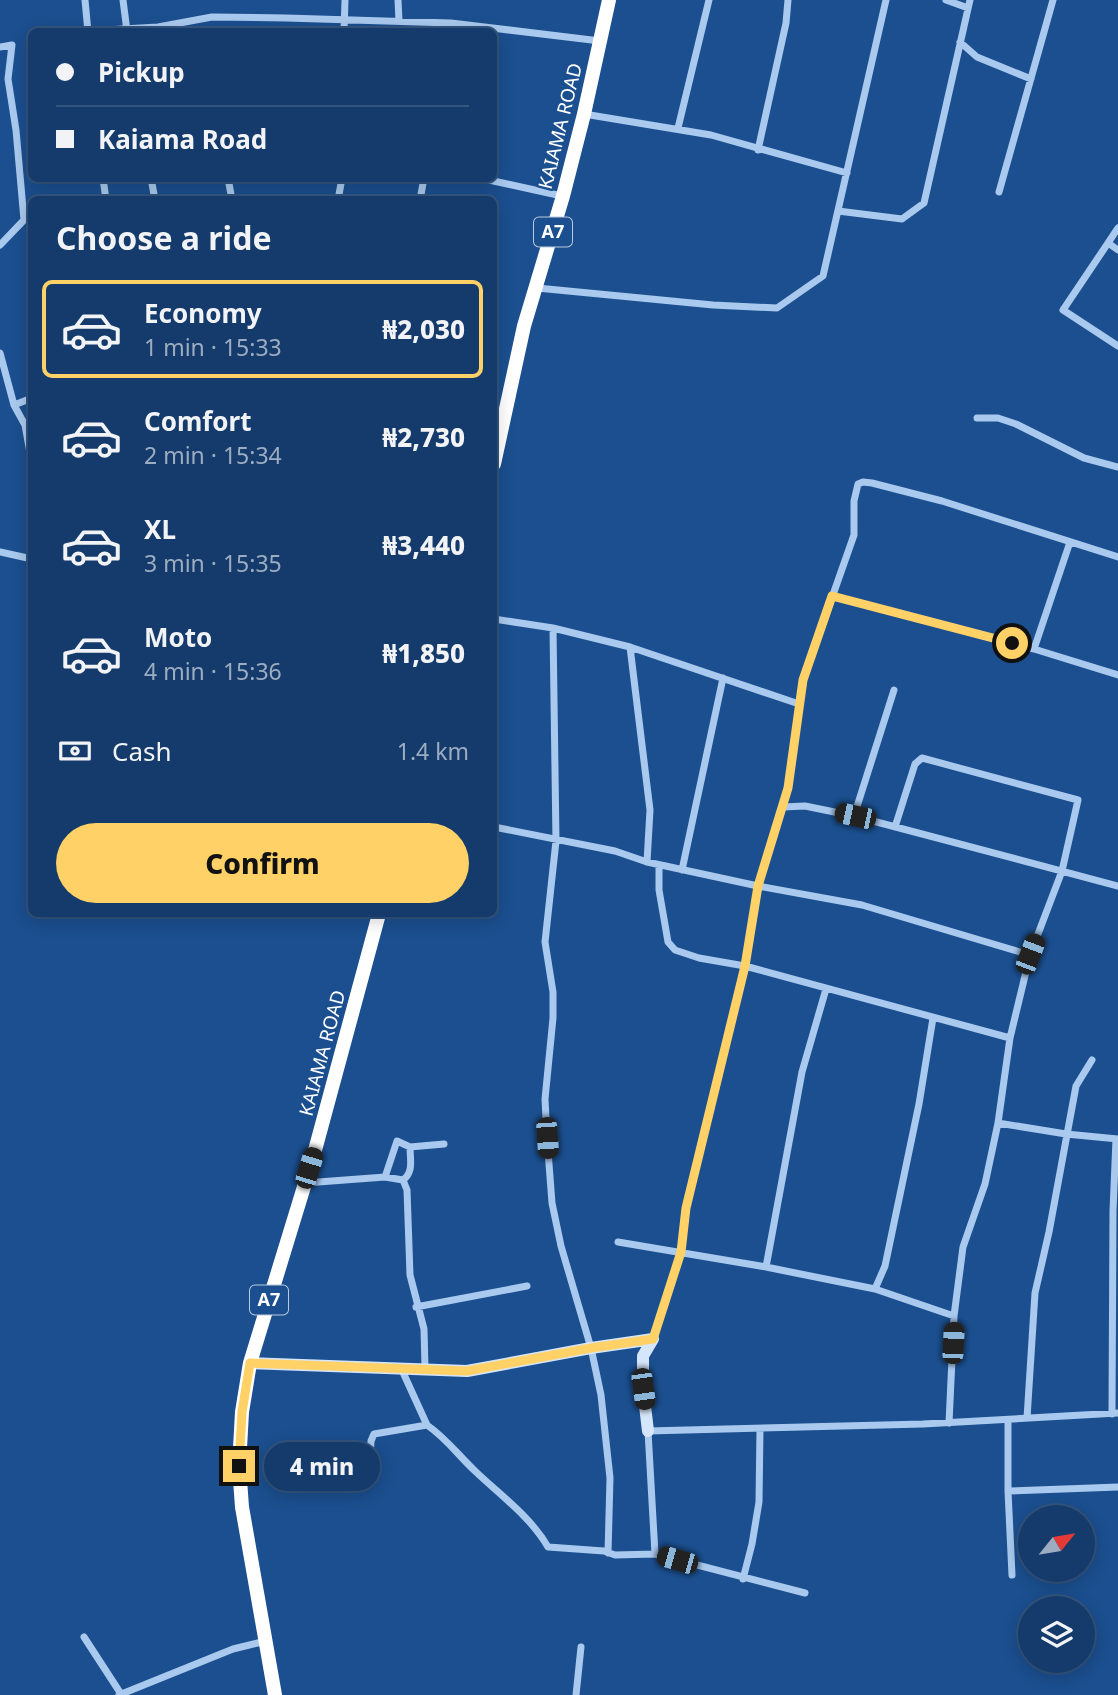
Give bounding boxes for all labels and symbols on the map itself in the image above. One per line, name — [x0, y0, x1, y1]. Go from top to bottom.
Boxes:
street label: KAIAMA ROAD — [532, 60, 588, 192]
road number: A7 — [534, 218, 572, 246]
route start — [996, 627, 1028, 659]
car — [833, 801, 878, 831]
car — [1013, 931, 1048, 977]
street label: KAIAMA ROAD — [293, 987, 351, 1119]
car — [536, 1116, 559, 1160]
car — [293, 1145, 326, 1191]
road number: A7 — [250, 1286, 288, 1315]
car — [942, 1321, 965, 1365]
car — [630, 1367, 657, 1411]
callout: 4 min — [264, 1442, 379, 1490]
route end — [223, 1450, 255, 1482]
north arrow — [1018, 1505, 1096, 1582]
car — [654, 1544, 701, 1576]

